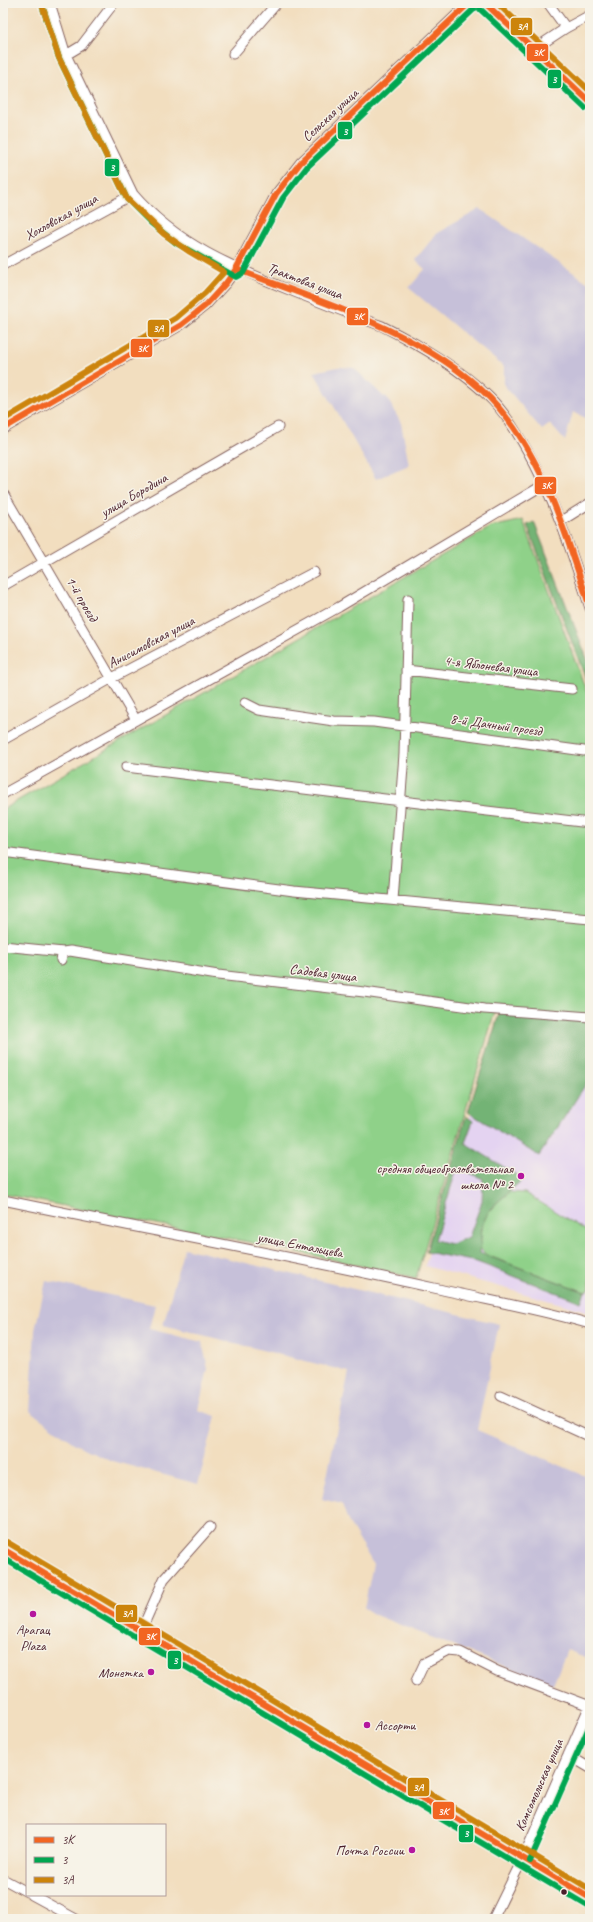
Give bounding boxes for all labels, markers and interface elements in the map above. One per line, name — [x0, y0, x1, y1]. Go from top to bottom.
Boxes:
line badge: 3А — [510, 17, 533, 36]
text: 3А — [517, 19, 529, 33]
line badge: 3К — [526, 43, 549, 62]
text: 3К — [533, 45, 546, 59]
line badge: 3 — [547, 69, 562, 89]
text: 3 — [552, 72, 558, 86]
street label: Сельская улица — [298, 84, 362, 145]
line badge: 3 — [337, 121, 353, 140]
text: 3 — [343, 124, 349, 138]
line badge: 3 — [104, 158, 120, 177]
text: 3 — [110, 160, 116, 174]
street label: Хохловская улица — [22, 190, 101, 244]
street label: Трактовая улица — [265, 259, 346, 303]
line badge: 3К — [346, 307, 369, 326]
text: 3К — [353, 309, 366, 323]
line badge: 3А — [147, 319, 170, 338]
text: 3А — [153, 321, 165, 335]
line badge: 3К — [130, 338, 153, 358]
text: 3К — [137, 341, 150, 355]
street label: улица Бородина — [97, 469, 171, 521]
line badge: 3К — [534, 476, 557, 495]
text: 3К — [541, 478, 554, 492]
street label: 1-й проезд — [62, 573, 103, 626]
street label: Анисимовская улица — [105, 611, 198, 672]
street label: 4-я Яблоневая улица — [443, 652, 540, 680]
street label: 8-й Дачный проезд — [449, 710, 545, 740]
street label: Садовая улица — [289, 960, 358, 986]
place label: средняя общеобразовательная школа № 2 — [376, 1160, 515, 1193]
marker: средняя общеобразовательная школа № 2 — [516, 1171, 526, 1181]
street label: улица Ентальцева — [255, 1228, 345, 1262]
line badge: 3А — [115, 1604, 138, 1623]
text: 3А — [122, 1606, 134, 1620]
marker: Арагац Plaza — [28, 1609, 38, 1619]
place label: Арагац Plaza — [16, 1621, 51, 1654]
line badge: 3К — [138, 1627, 161, 1646]
text: 3К — [145, 1629, 158, 1643]
line badge: 3 — [167, 1650, 182, 1670]
text: 3 — [173, 1653, 179, 1667]
place label: Монетка — [98, 1664, 144, 1681]
marker: Монетка — [146, 1667, 156, 1677]
place label: Ассорти — [375, 1717, 416, 1734]
marker: Ассорти — [362, 1720, 372, 1730]
street label: Комсомольская улица — [511, 1735, 567, 1834]
line badge: 3А — [407, 1777, 430, 1797]
text: 3А — [413, 1780, 425, 1794]
line badge: 3К — [432, 1801, 455, 1820]
text: 3К — [438, 1804, 451, 1818]
legend — [26, 1824, 166, 1896]
line badge: 3 — [458, 1824, 474, 1843]
text: 3 — [464, 1826, 470, 1840]
text: 3К — [62, 1832, 76, 1848]
place label: Почта России — [335, 1842, 405, 1859]
marker: Почта России — [407, 1845, 417, 1855]
text: 3 — [62, 1852, 69, 1868]
text: 3А — [62, 1872, 74, 1888]
unlabelled marker — [559, 1887, 569, 1897]

